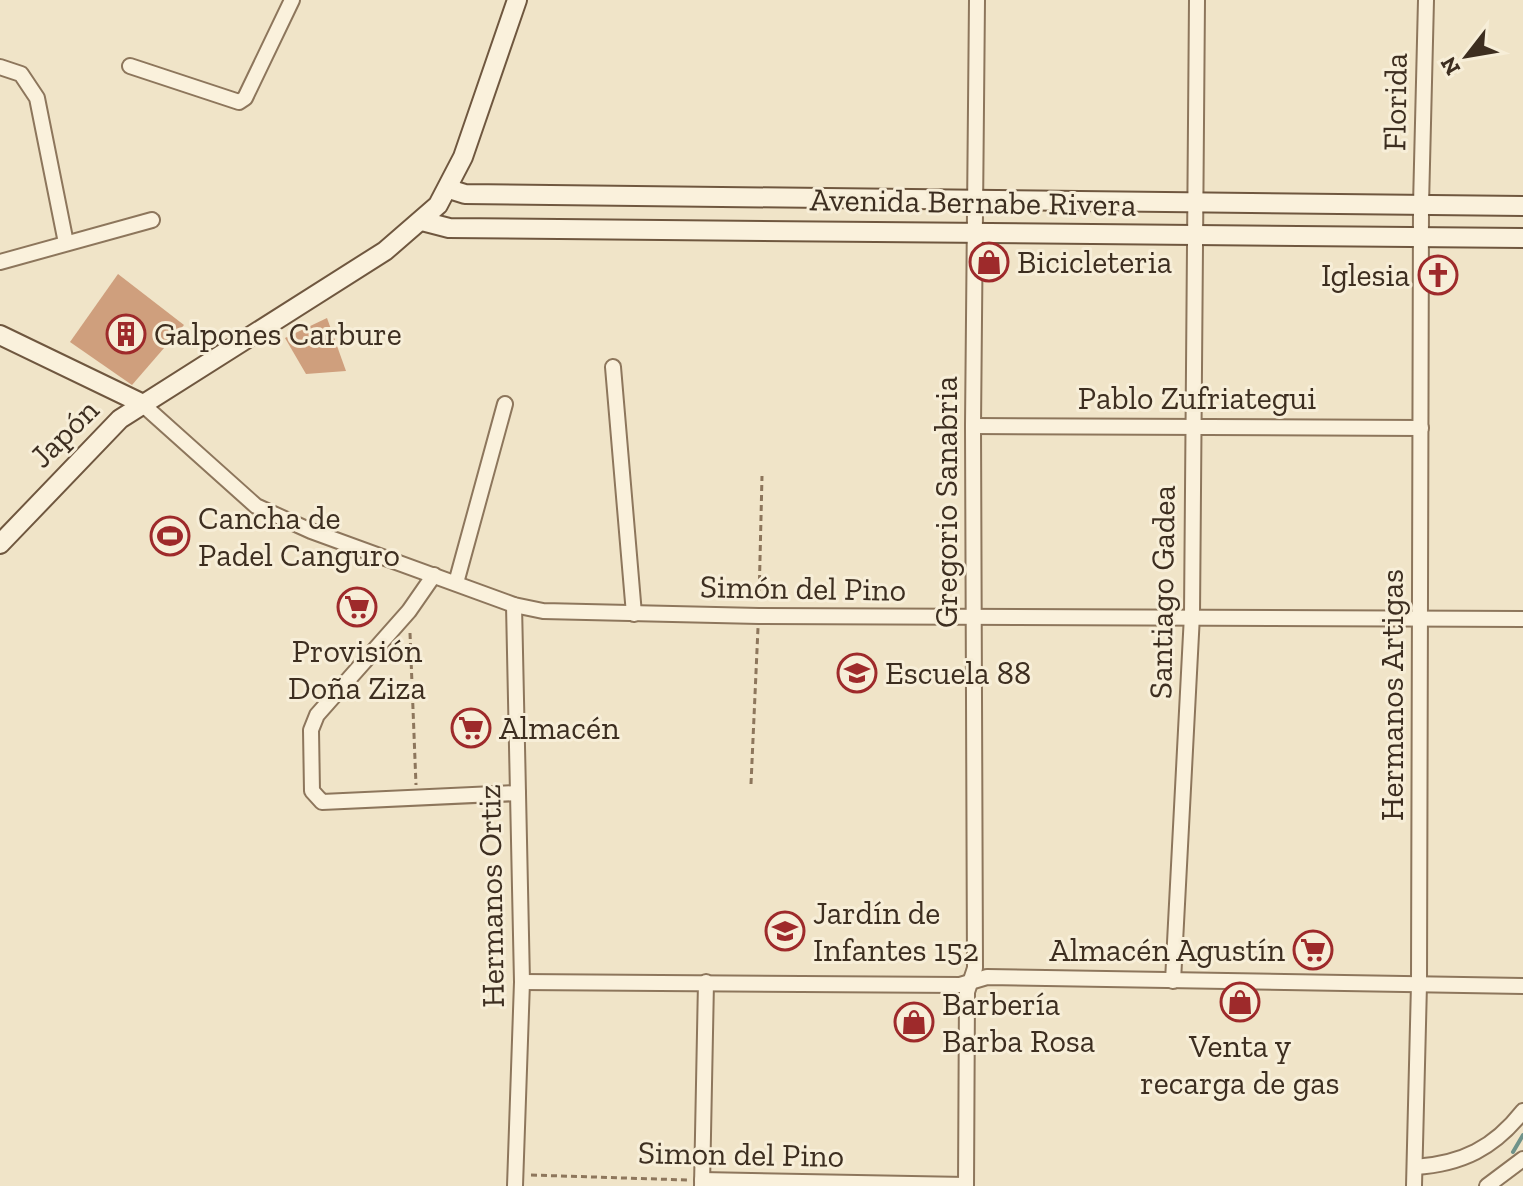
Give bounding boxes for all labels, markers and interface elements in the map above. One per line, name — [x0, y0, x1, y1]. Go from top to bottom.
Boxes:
north arrow — [1427, 16, 1507, 96]
text: N — [1434, 52, 1466, 80]
street label: Florida — [1375, 53, 1415, 151]
street label: Avenida Bernabe Rivera — [809, 180, 1137, 224]
shop icon: Bicicleteria — [968, 241, 1010, 283]
place label: Bicicleteria — [1017, 243, 1172, 281]
church icon: Iglesia — [1417, 254, 1459, 296]
place label: Iglesia — [1321, 256, 1410, 294]
building icon: Galpones Carbure — [105, 313, 147, 355]
place label: Galpones Carbure — [154, 315, 402, 353]
street label: Gregorio Sanabria — [927, 376, 965, 628]
street label: Pablo Zufriategui — [1078, 379, 1316, 417]
street label: Japón — [22, 390, 107, 475]
street label: Santiago Gadea — [1141, 485, 1183, 699]
place label: Cancha de Padel Canguro — [198, 499, 400, 574]
sports icon: Cancha de Padel Canguro — [149, 515, 191, 557]
street label: Simón del Pino — [700, 567, 906, 609]
street label: Hermanos Artigas — [1373, 569, 1411, 821]
supermarket icon: Provisión Doña Ziza — [336, 586, 378, 628]
place label: Provisión Doña Ziza — [288, 632, 426, 707]
school or university icon: Escuela 88 — [836, 652, 878, 694]
place label: Escuela 88 — [885, 654, 1031, 692]
supermarket icon: Almacén — [450, 707, 492, 749]
place label: Almacén — [499, 709, 620, 747]
street label: Hermanos Ortiz — [470, 784, 512, 1008]
place label: Jardín de Infantes 152 — [813, 894, 979, 969]
school or university icon: Jardín de Infantes 152 — [764, 910, 806, 952]
supermarket icon: Almacén Agustín — [1292, 929, 1334, 971]
place label: Almacén Agustín — [1049, 931, 1286, 969]
shop icon: Venta y recarga de gas — [1219, 981, 1261, 1023]
place label: Barbería Barba Rosa — [942, 985, 1095, 1060]
shop icon: Barbería Barba Rosa — [893, 1001, 935, 1043]
place label: Venta y recarga de gas — [1140, 1027, 1340, 1102]
street label: Simon del Pino — [638, 1133, 844, 1175]

